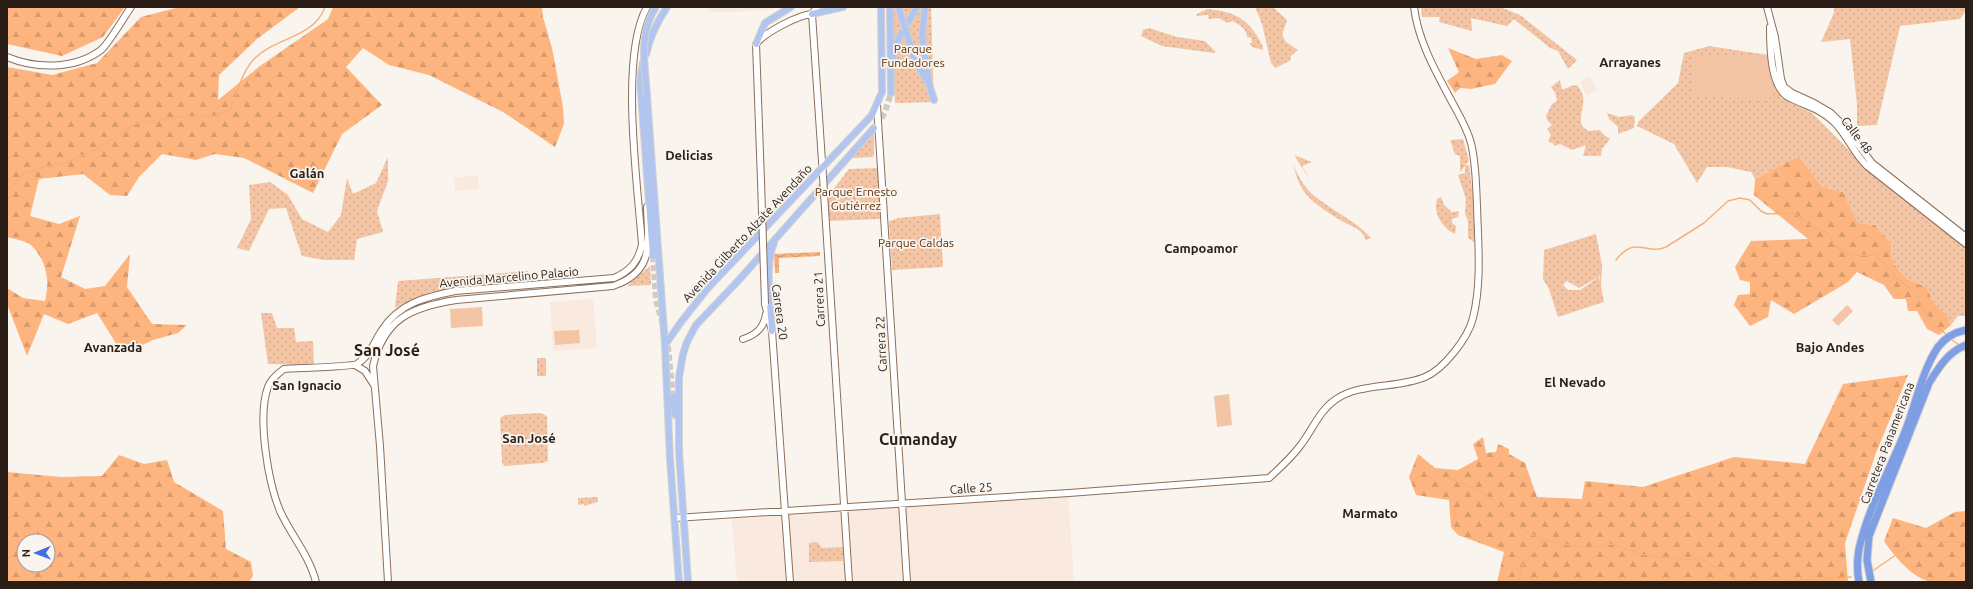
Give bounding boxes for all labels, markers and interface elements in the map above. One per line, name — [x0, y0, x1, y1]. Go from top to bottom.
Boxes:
park label: Parque Fundadores — [881, 42, 945, 69]
district label: Arrayanes — [1599, 55, 1661, 69]
street label: Calle 48 — [1839, 114, 1875, 156]
district label: Delicias — [665, 148, 713, 162]
street label: Avenida Gilberto Alzate Avendaño — [680, 162, 814, 304]
district label: Galán — [290, 166, 324, 180]
park label: Parque Ernesto Gutiérrez — [815, 185, 897, 212]
park label: Parque Caldas — [878, 236, 954, 249]
district label: Campoamor — [1164, 241, 1239, 255]
street label: Avenida Marcelino Palacio — [439, 264, 579, 290]
street label: Carrera 21 — [811, 271, 827, 327]
street label: Carrera 20 — [770, 283, 790, 341]
street label: Carrera 22 — [873, 316, 889, 372]
district label: Avanzada — [84, 340, 142, 354]
district label: Bajo Andes — [1796, 340, 1864, 354]
district label: San José — [354, 341, 420, 359]
district label: El Nevado — [1544, 375, 1606, 389]
district label: San Ignacio — [272, 378, 342, 392]
street label: Carretera Panamericana — [1858, 380, 1916, 506]
district label: Cumanday — [879, 430, 957, 448]
district label: San José — [502, 431, 556, 445]
street label: Calle 25 — [949, 480, 993, 496]
district label: Marmato — [1342, 506, 1398, 520]
north arrow — [16, 533, 56, 573]
text: N — [20, 549, 32, 557]

